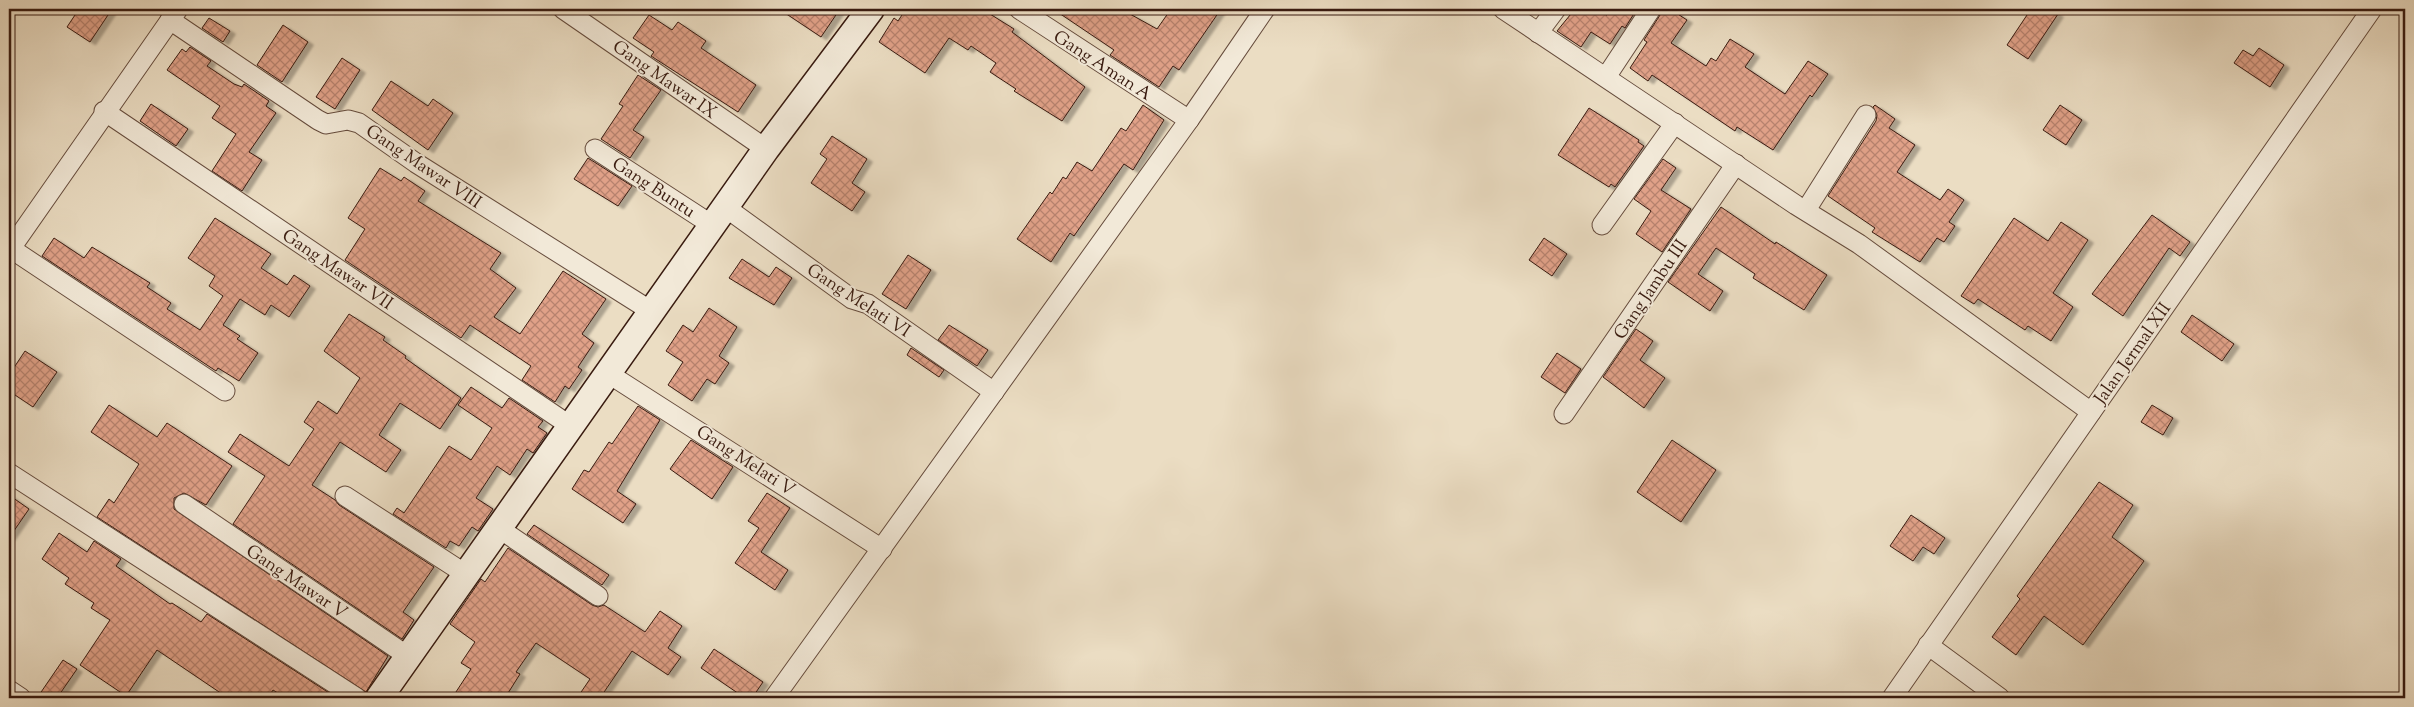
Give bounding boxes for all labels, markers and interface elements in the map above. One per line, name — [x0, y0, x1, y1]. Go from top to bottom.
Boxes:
street label: Gang Aman A — [1047, 25, 1157, 109]
street label: Gang Mawar IX — [606, 35, 722, 127]
street label: Gang Mawar VIII — [360, 119, 486, 216]
street label: Gang Buntu — [606, 152, 700, 225]
street label: Gang Mawar VII — [276, 224, 398, 318]
street label: Gang Jambu III — [1608, 235, 1695, 346]
street label: Gang Melati VI — [801, 258, 915, 345]
street label: Jalan Jermal XII — [2088, 298, 2178, 411]
street label: Gang Melati V — [690, 420, 800, 504]
street label: Gang Mawar V — [240, 539, 352, 626]

